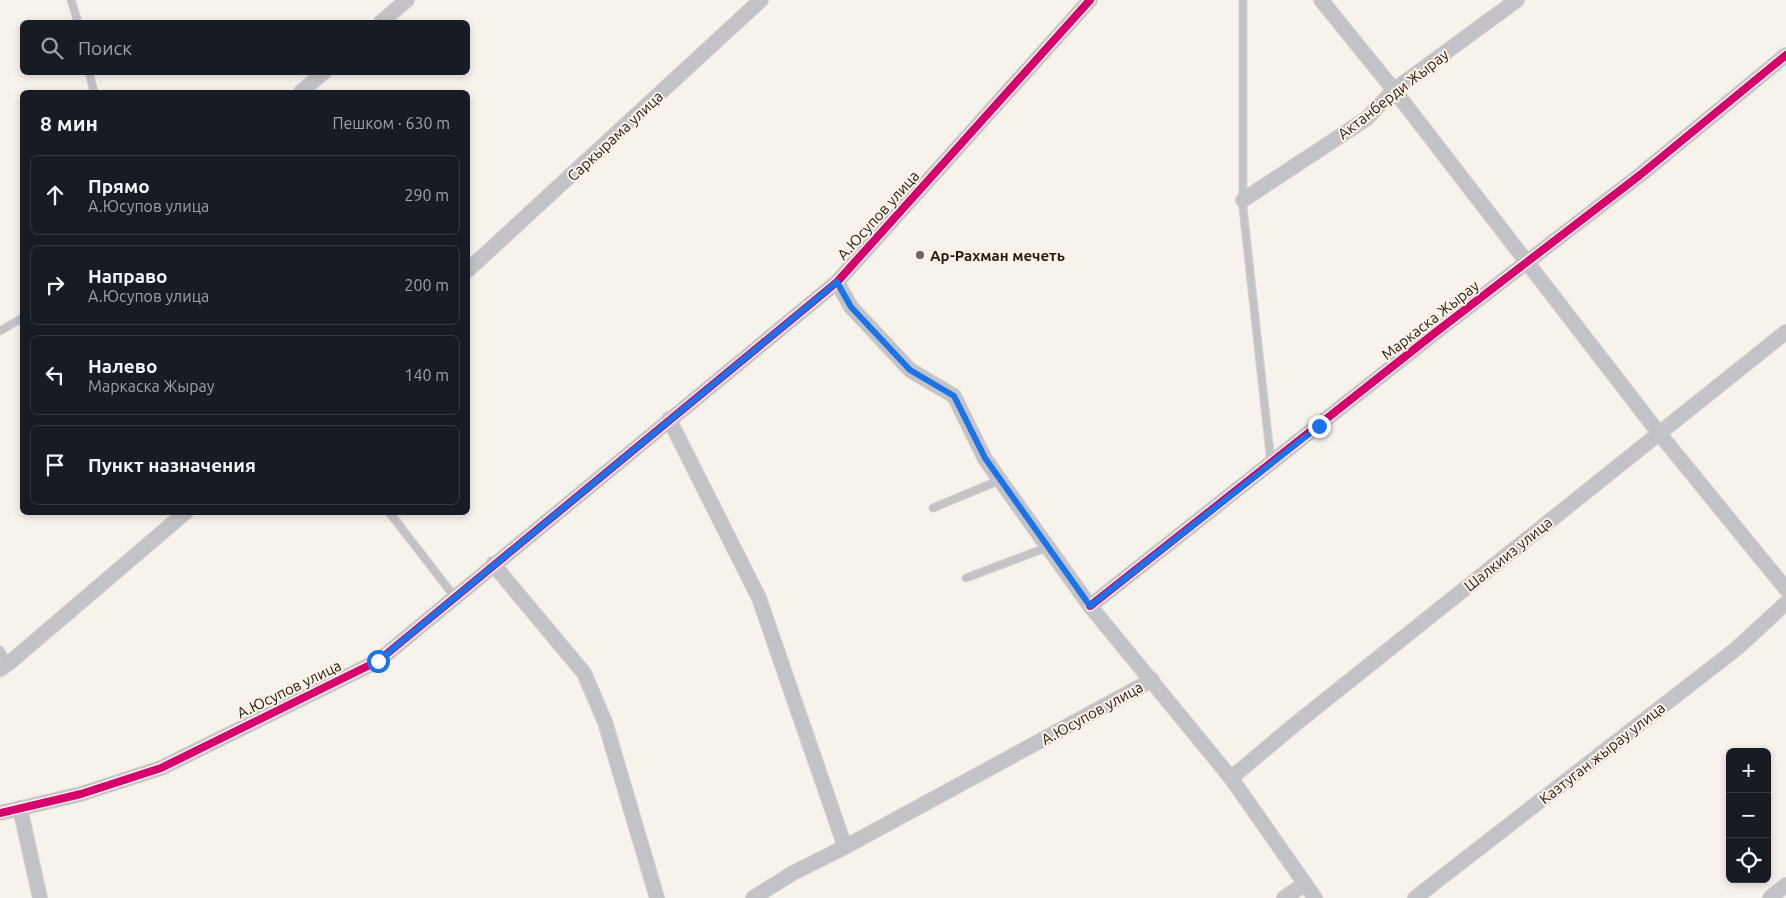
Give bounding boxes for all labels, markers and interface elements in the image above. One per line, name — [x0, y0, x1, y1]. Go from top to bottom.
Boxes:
search box — [20, 20, 470, 75]
icon: search — [38, 34, 66, 62]
text: Поиск — [78, 37, 132, 59]
street label: Актанберди Жырау — [1334, 46, 1452, 142]
street label: Саркырама улица — [564, 87, 666, 185]
text: 8 мин — [40, 111, 98, 135]
text: Пешком · 630 m — [332, 114, 450, 132]
street label: А.Юсупов улица — [834, 167, 922, 263]
text: Прямо — [88, 175, 150, 197]
icon: ahead — [41, 181, 69, 209]
text: 290 m — [404, 186, 449, 204]
text: А.Юсупов улица — [88, 197, 209, 215]
place label: Ар-Рахман мечеть — [930, 247, 1065, 264]
marker: Ар-Рахман мечеть — [914, 249, 926, 261]
text: Направо — [88, 265, 168, 287]
icon: right — [41, 271, 69, 299]
text: 200 m — [404, 276, 449, 294]
street label: Маркаска Жырау — [1378, 277, 1482, 363]
text: А.Юсупов улица — [88, 287, 209, 305]
text: Налево — [88, 355, 157, 377]
icon: left — [41, 361, 69, 389]
text: 140 m — [404, 366, 449, 384]
text: Маркаска Жырау — [88, 377, 215, 395]
route end — [1308, 415, 1331, 438]
icon: arrive — [41, 451, 69, 479]
text: Пункт назначения — [88, 454, 256, 476]
street label: Шалкииз улица — [1461, 513, 1555, 595]
route start — [367, 650, 390, 673]
street label: А.Юсупов улица — [234, 656, 344, 722]
street label: А.Юсупов улица — [1038, 678, 1146, 748]
street label: Казтуган жырау улица — [1536, 699, 1668, 807]
map controls — [1726, 748, 1771, 883]
button: + — [1726, 748, 1771, 793]
button: − — [1726, 793, 1771, 838]
button: locate — [1726, 838, 1771, 883]

